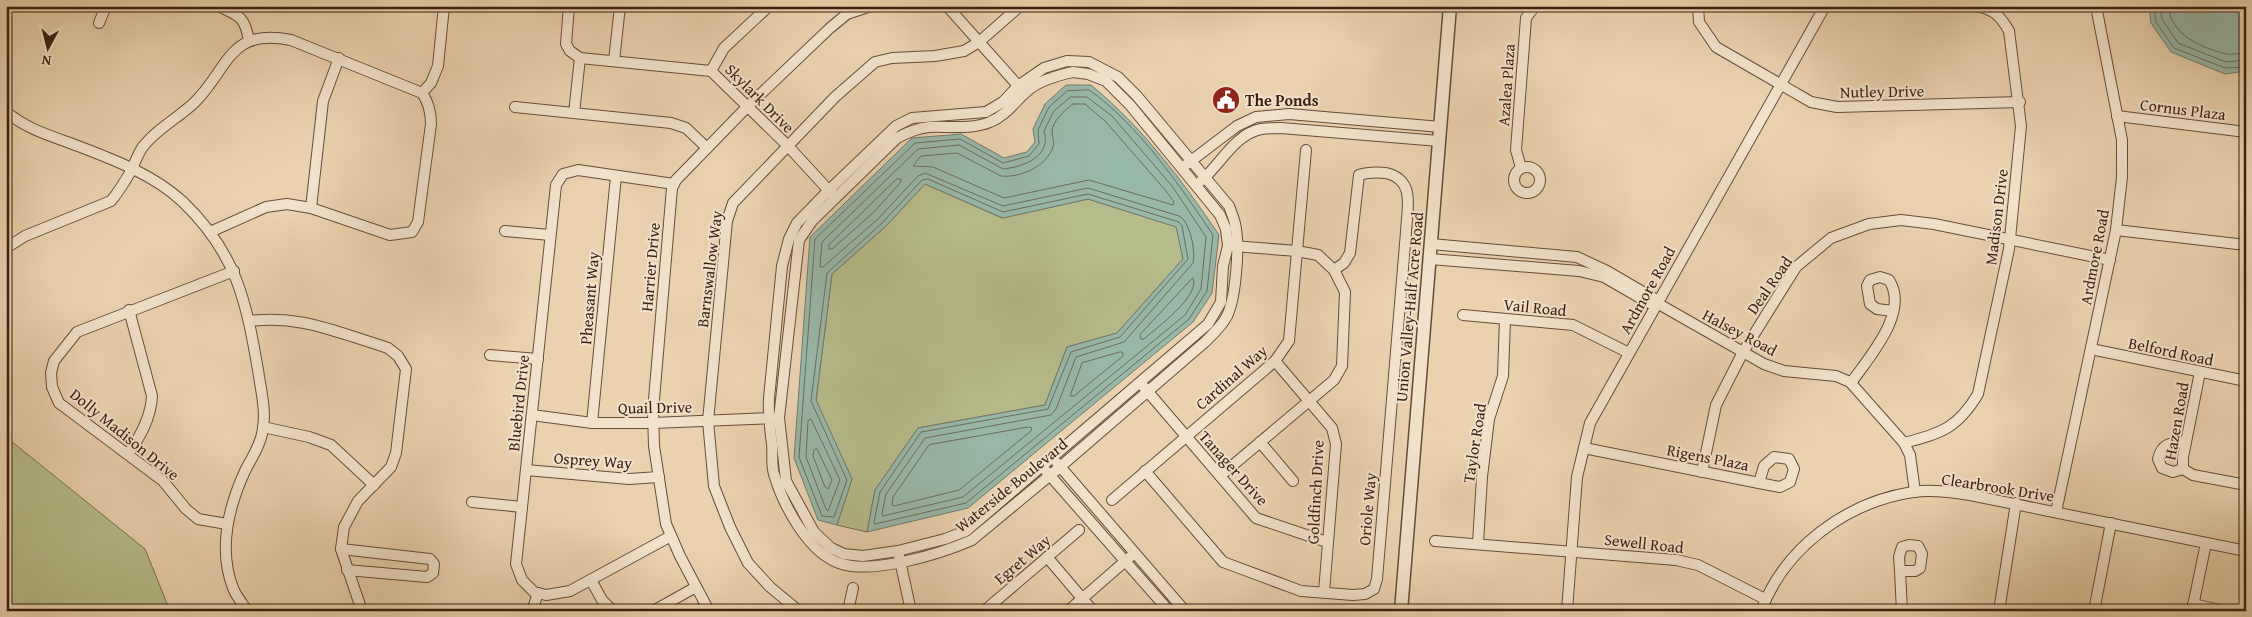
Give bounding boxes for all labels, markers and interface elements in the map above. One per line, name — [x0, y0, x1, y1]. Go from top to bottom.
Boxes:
north arrow — [22, 22, 72, 72]
street label: Azalea Plaza — [1491, 43, 1521, 127]
text: N — [40, 50, 52, 71]
street label: Skylark Drive — [720, 58, 800, 138]
street label: Nutley Drive — [1840, 78, 1924, 104]
public building icon: The Ponds — [1211, 85, 1241, 115]
place label: The Ponds — [1245, 88, 1319, 112]
street label: Cornus Plaza — [2139, 92, 2228, 126]
street label: Madison Drive — [1978, 168, 2014, 266]
street label: Ardmore Road — [2073, 207, 2115, 307]
street label: Barnswallow Way — [690, 209, 728, 329]
street label: Union Valley-Half Acre Road — [1389, 210, 1429, 403]
street label: Harrier Drive — [634, 221, 666, 313]
street label: Ardmore Road — [1613, 241, 1681, 338]
street label: Pheasant Way — [573, 250, 605, 345]
street label: Deal Road — [1740, 251, 1798, 319]
street label: Vail Road — [1502, 292, 1568, 322]
street label: Halsey Road — [1698, 302, 1782, 362]
street label: Belford Road — [2126, 330, 2216, 372]
street label: Cardinal Way — [1190, 339, 1272, 415]
street label: Bluebird Drive — [501, 354, 535, 452]
street label: Hazen Road — [2157, 380, 2195, 462]
street label: Dolly Madison Drive — [65, 382, 185, 486]
street label: Quail Drive — [618, 394, 692, 420]
street label: Taylor Road — [1456, 401, 1492, 484]
street label: Tanager Drive — [1194, 425, 1274, 511]
street label: Waterside Boulevard — [950, 432, 1073, 538]
street label: Rigens Plaza — [1665, 437, 1752, 477]
street label: Goldfinch Drive — [1300, 439, 1330, 545]
street label: Osprey Way — [553, 445, 633, 475]
street label: Clearbrook Drive — [1940, 466, 2056, 508]
street label: Oriole Way — [1352, 472, 1382, 546]
street label: Sewell Road — [1603, 527, 1685, 559]
street label: Egret Way — [988, 528, 1056, 590]

